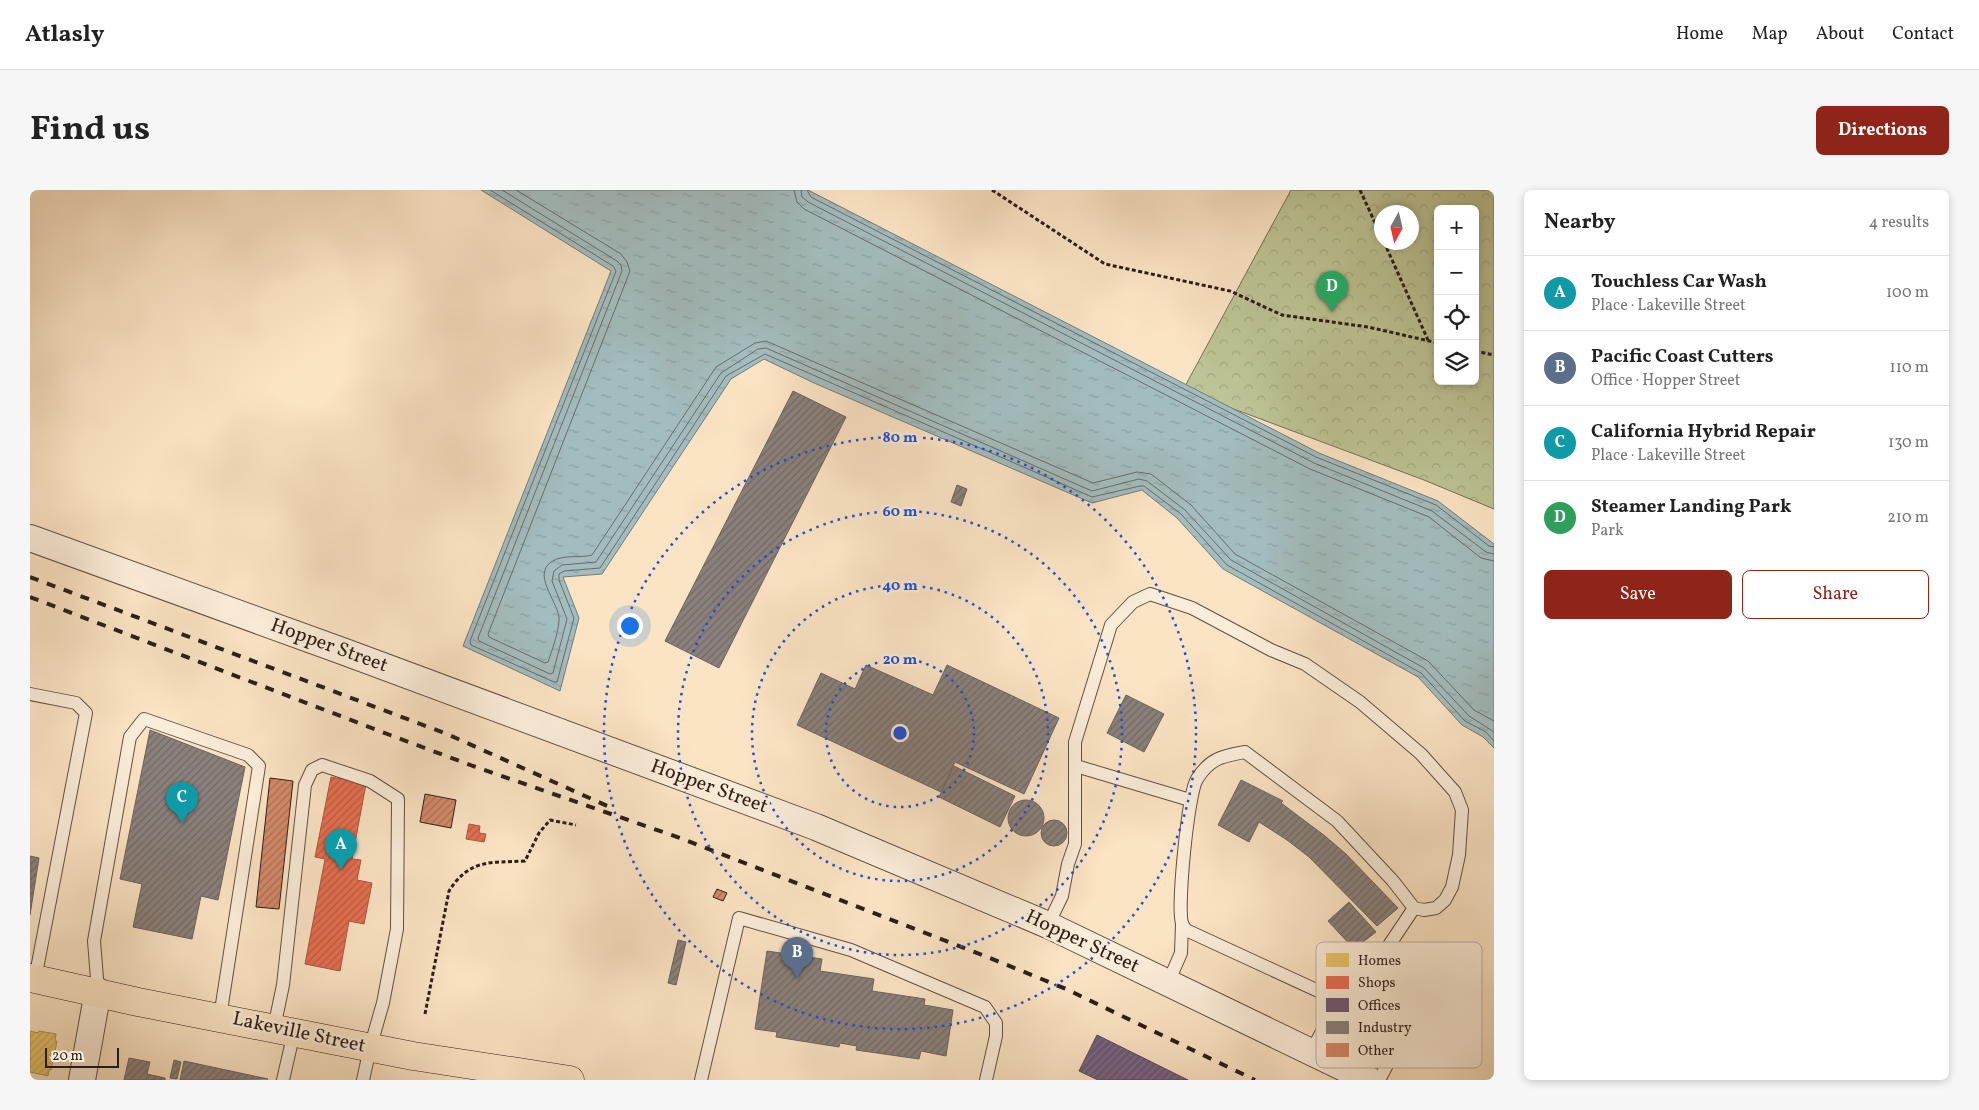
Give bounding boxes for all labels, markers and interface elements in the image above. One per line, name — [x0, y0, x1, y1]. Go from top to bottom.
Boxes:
text: Atlasly — [25, 18, 104, 52]
text: Home — [1676, 22, 1724, 47]
text: Map — [1752, 22, 1788, 47]
text: About — [1816, 22, 1864, 47]
text: Contact — [1892, 22, 1954, 47]
text: Find us — [30, 106, 150, 154]
button: Directions — [1816, 106, 1949, 155]
north arrow — [1374, 205, 1419, 250]
map controls — [1434, 205, 1479, 385]
button: + — [1434, 205, 1479, 250]
text: Nearby — [1544, 208, 1615, 237]
text: 4 results — [1869, 212, 1929, 234]
button: − — [1434, 250, 1479, 295]
text: Touchless Car Wash — [1591, 269, 1767, 295]
pin: D — [1316, 271, 1348, 312]
text: A — [1554, 282, 1566, 304]
text: 100 m — [1886, 282, 1929, 304]
button: locate — [1434, 295, 1479, 340]
text: Place · Lakeville Street — [1591, 295, 1746, 317]
button: layers — [1434, 340, 1479, 385]
text: Pacific Coast Cutters — [1591, 344, 1773, 370]
text: B — [1555, 357, 1565, 379]
text: 110 m — [1890, 357, 1929, 379]
text: Office · Hopper Street — [1591, 370, 1741, 392]
text: California Hybrid Repair — [1591, 419, 1816, 445]
text: 80 m — [883, 428, 918, 449]
text: C — [1555, 432, 1565, 454]
text: 130 m — [1888, 432, 1929, 454]
text: Place · Lakeville Street — [1591, 445, 1746, 467]
text: Steamer Landing Park — [1591, 494, 1791, 520]
text: 60 m — [883, 502, 918, 523]
text: D — [1554, 507, 1566, 529]
text: 210 m — [1887, 507, 1929, 529]
text: Park — [1591, 520, 1624, 542]
button: Save — [1544, 570, 1732, 619]
button: Share — [1742, 570, 1929, 619]
text: 40 m — [882, 576, 918, 597]
street label: Hopper Street — [266, 612, 392, 680]
your location — [617, 613, 643, 639]
text: 20 m — [883, 650, 918, 671]
centre of rings — [891, 724, 909, 742]
street label: Hopper Street — [646, 753, 772, 821]
pin: C — [166, 782, 198, 823]
pin: A — [325, 829, 357, 870]
street label: Hopper Street — [1020, 903, 1144, 981]
pin: B — [781, 937, 813, 978]
legend — [1316, 942, 1482, 1068]
text: Homes — [1358, 952, 1401, 971]
text: Shops — [1358, 974, 1396, 993]
text: Offices — [1358, 997, 1400, 1016]
street label: Lakeville Street — [230, 1005, 368, 1061]
text: Industry — [1358, 1019, 1412, 1038]
text: Other — [1358, 1042, 1394, 1061]
scale bar — [45, 1045, 119, 1068]
text: 20 m — [52, 1047, 83, 1066]

